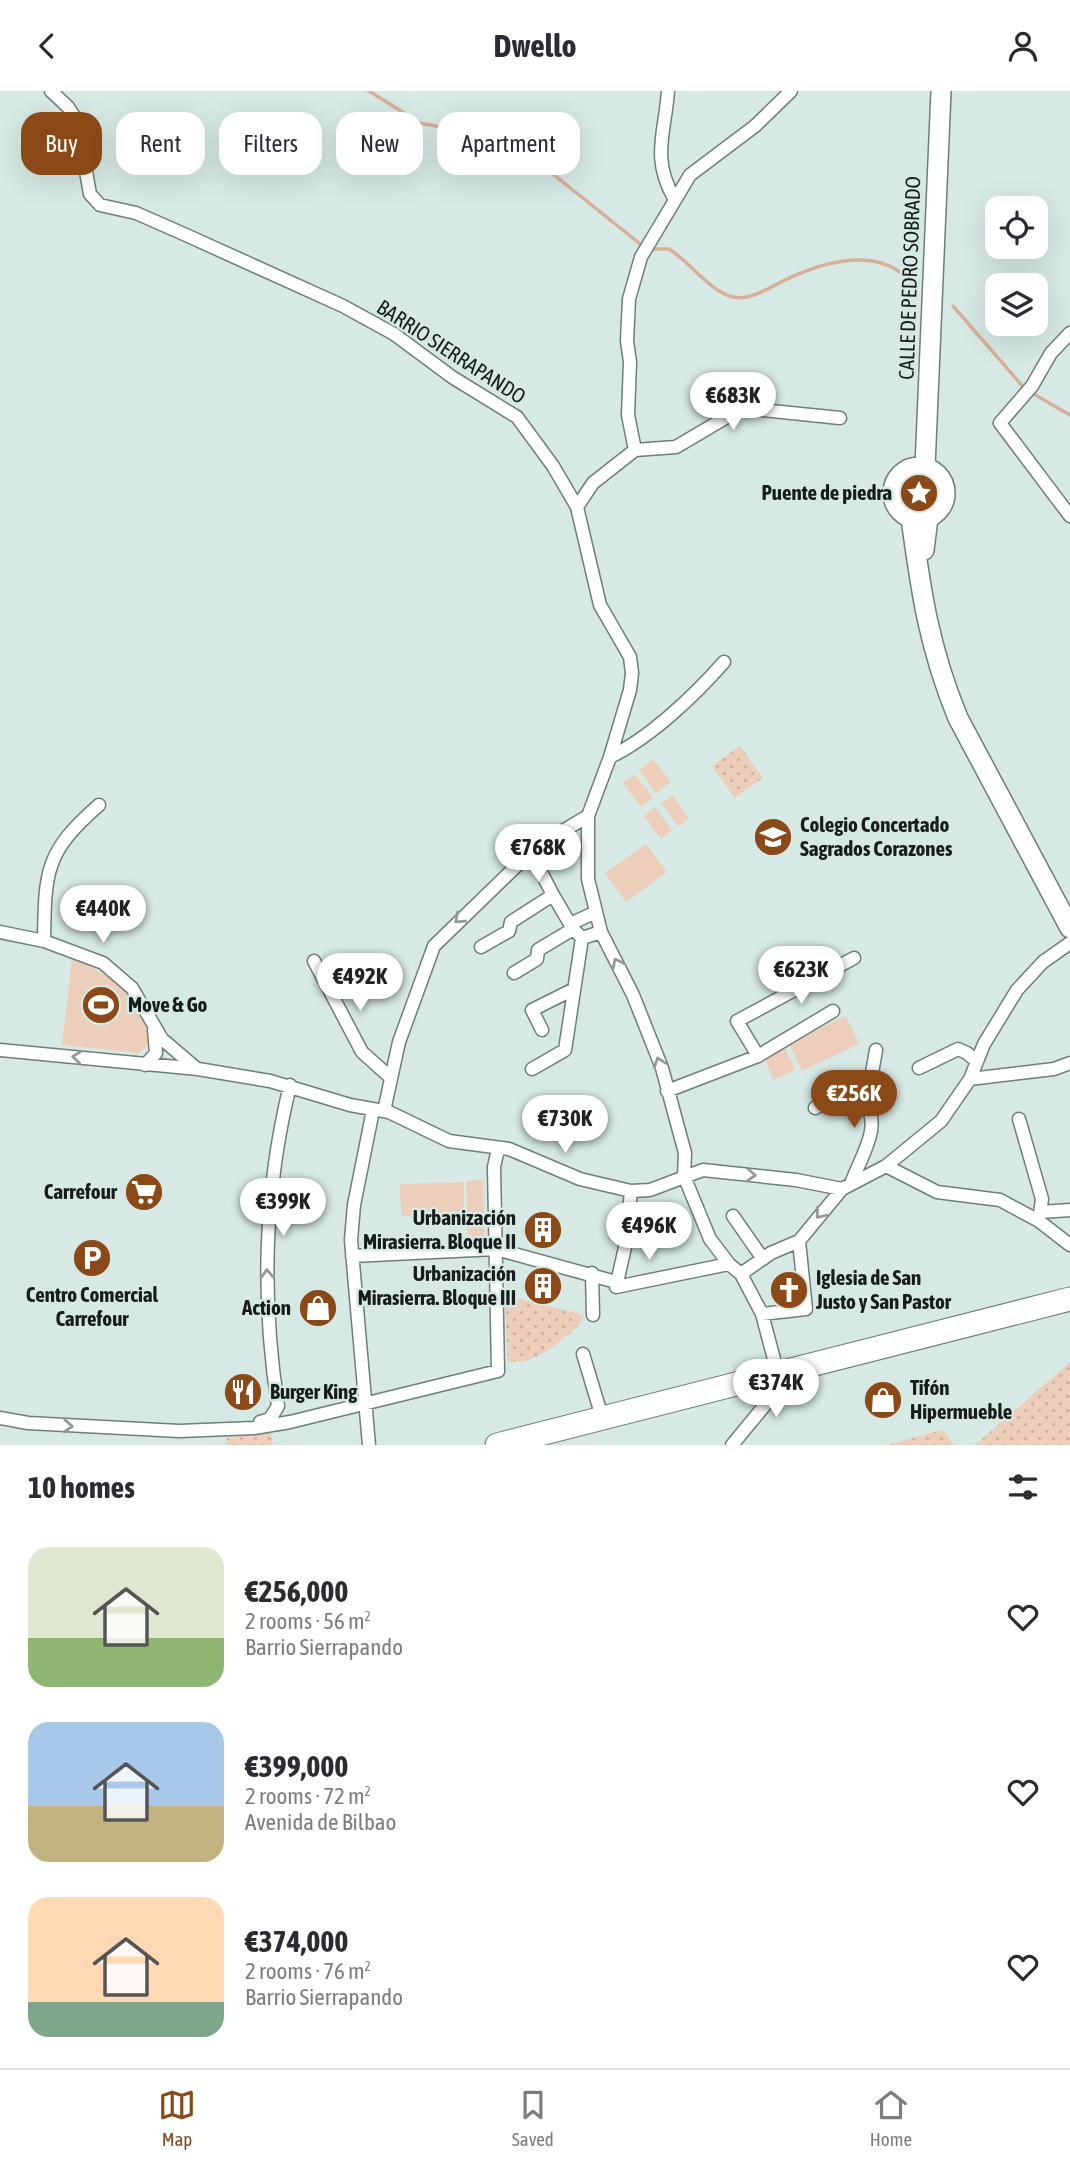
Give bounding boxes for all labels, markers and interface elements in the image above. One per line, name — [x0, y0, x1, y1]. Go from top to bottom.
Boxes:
icon: back — [28, 27, 66, 65]
text: Dwello — [494, 27, 576, 64]
icon: person — [1004, 27, 1042, 65]
chip: Buy — [21, 112, 102, 175]
chip: Rent — [116, 112, 205, 175]
chip: Filters — [219, 112, 322, 175]
chip: New — [336, 112, 423, 175]
chip: Apartment — [437, 112, 580, 175]
street label: CALLE DE PEDRO SOBRADO — [893, 176, 925, 380]
map controls — [985, 196, 1048, 336]
button: locate — [985, 196, 1048, 259]
button: layers — [985, 273, 1048, 336]
street label: BARRIO SIERRAPANDO — [373, 294, 530, 408]
pin: €683K — [684, 373, 782, 432]
text: €683K — [706, 382, 760, 408]
place icon: Puente de piedra — [898, 472, 940, 514]
place label: Puente de piedra — [762, 480, 892, 504]
place label: Colegio Concertado Sagrados Corazones — [800, 812, 953, 860]
school or university icon: Colegio Concertado Sagrados Corazones — [752, 816, 794, 858]
pin: €768K — [489, 825, 587, 884]
text: €768K — [511, 834, 565, 860]
pin: €440K — [54, 885, 152, 945]
text: €440K — [76, 895, 130, 921]
one-way arrow — [454, 911, 467, 923]
pin: €623K — [752, 947, 850, 1006]
pin: €492K — [311, 953, 409, 1013]
text: €623K — [774, 956, 828, 982]
one-way arrow — [612, 958, 626, 970]
text: €492K — [333, 963, 387, 989]
sports icon: Move & Go — [80, 984, 122, 1026]
place label: Move & Go — [128, 992, 208, 1016]
one-way arrow — [72, 1050, 83, 1065]
one-way arrow — [653, 1056, 668, 1068]
pin: €256K — [805, 1070, 903, 1130]
text: €256K — [827, 1080, 881, 1106]
pin: €730K — [516, 1095, 614, 1155]
text: €730K — [538, 1105, 592, 1131]
one-way arrow — [746, 1167, 757, 1182]
supermarket icon: Carrefour — [123, 1171, 165, 1213]
place label: Carrefour — [44, 1179, 118, 1203]
pin: €399K — [234, 1179, 332, 1238]
text: €399K — [256, 1188, 310, 1214]
pin: €496K — [600, 1203, 698, 1262]
place label: Urbanización Mirasierra. Bloque II — [363, 1205, 516, 1253]
one-way arrow — [816, 1206, 828, 1219]
building icon: Urbanización Mirasierra. Bloque II — [522, 1209, 564, 1251]
text: €496K — [622, 1212, 676, 1238]
parking icon: Centro Comercial Carrefour — [71, 1237, 113, 1279]
place label: Urbanización Mirasierra. Bloque III — [358, 1261, 516, 1309]
building icon: Urbanización Mirasierra. Bloque III — [522, 1265, 564, 1307]
place label: Iglesia de San Justo y San Pastor — [815, 1265, 952, 1313]
one-way arrow — [260, 1268, 275, 1279]
church icon: Iglesia de San Justo y San Pastor — [768, 1269, 810, 1311]
place label: Centro Comercial Carrefour — [26, 1282, 159, 1330]
shop icon: Action — [297, 1287, 339, 1329]
place label: Action — [241, 1295, 291, 1319]
pin: €374K — [727, 1359, 825, 1419]
text: €374K — [749, 1369, 803, 1395]
restaurant icon: Burger King — [222, 1371, 264, 1413]
place label: Tifón Hipermueble — [910, 1375, 1012, 1423]
place label: Burger King — [270, 1379, 358, 1403]
shop icon: Tifón Hipermueble — [862, 1379, 904, 1421]
one-way arrow — [62, 1418, 73, 1433]
icon: filters — [1004, 1468, 1042, 1506]
text: 10 homes — [28, 1470, 135, 1504]
text: €256,000 — [245, 1574, 348, 1608]
icon: home — [84, 1575, 168, 1659]
icon: heart — [1004, 1598, 1042, 1636]
text: 2 rooms · 56 m² — [245, 1608, 371, 1634]
text: Barrio Sierrapando — [245, 1634, 403, 1660]
text: €399,000 — [245, 1749, 348, 1783]
icon: home — [84, 1750, 168, 1834]
icon: heart — [1004, 1773, 1042, 1811]
text: 2 rooms · 72 m² — [245, 1783, 371, 1809]
text: Avenida de Bilbao — [245, 1809, 396, 1835]
text: €374,000 — [245, 1924, 348, 1958]
icon: home — [84, 1925, 168, 2009]
icon: heart — [1004, 1948, 1042, 1986]
text: 2 rooms · 76 m² — [245, 1958, 371, 1984]
text: Barrio Sierrapando — [245, 1984, 403, 2010]
tab: Map — [158, 2086, 196, 2150]
tab: Saved — [512, 2086, 554, 2150]
tab: Home — [870, 2086, 912, 2150]

